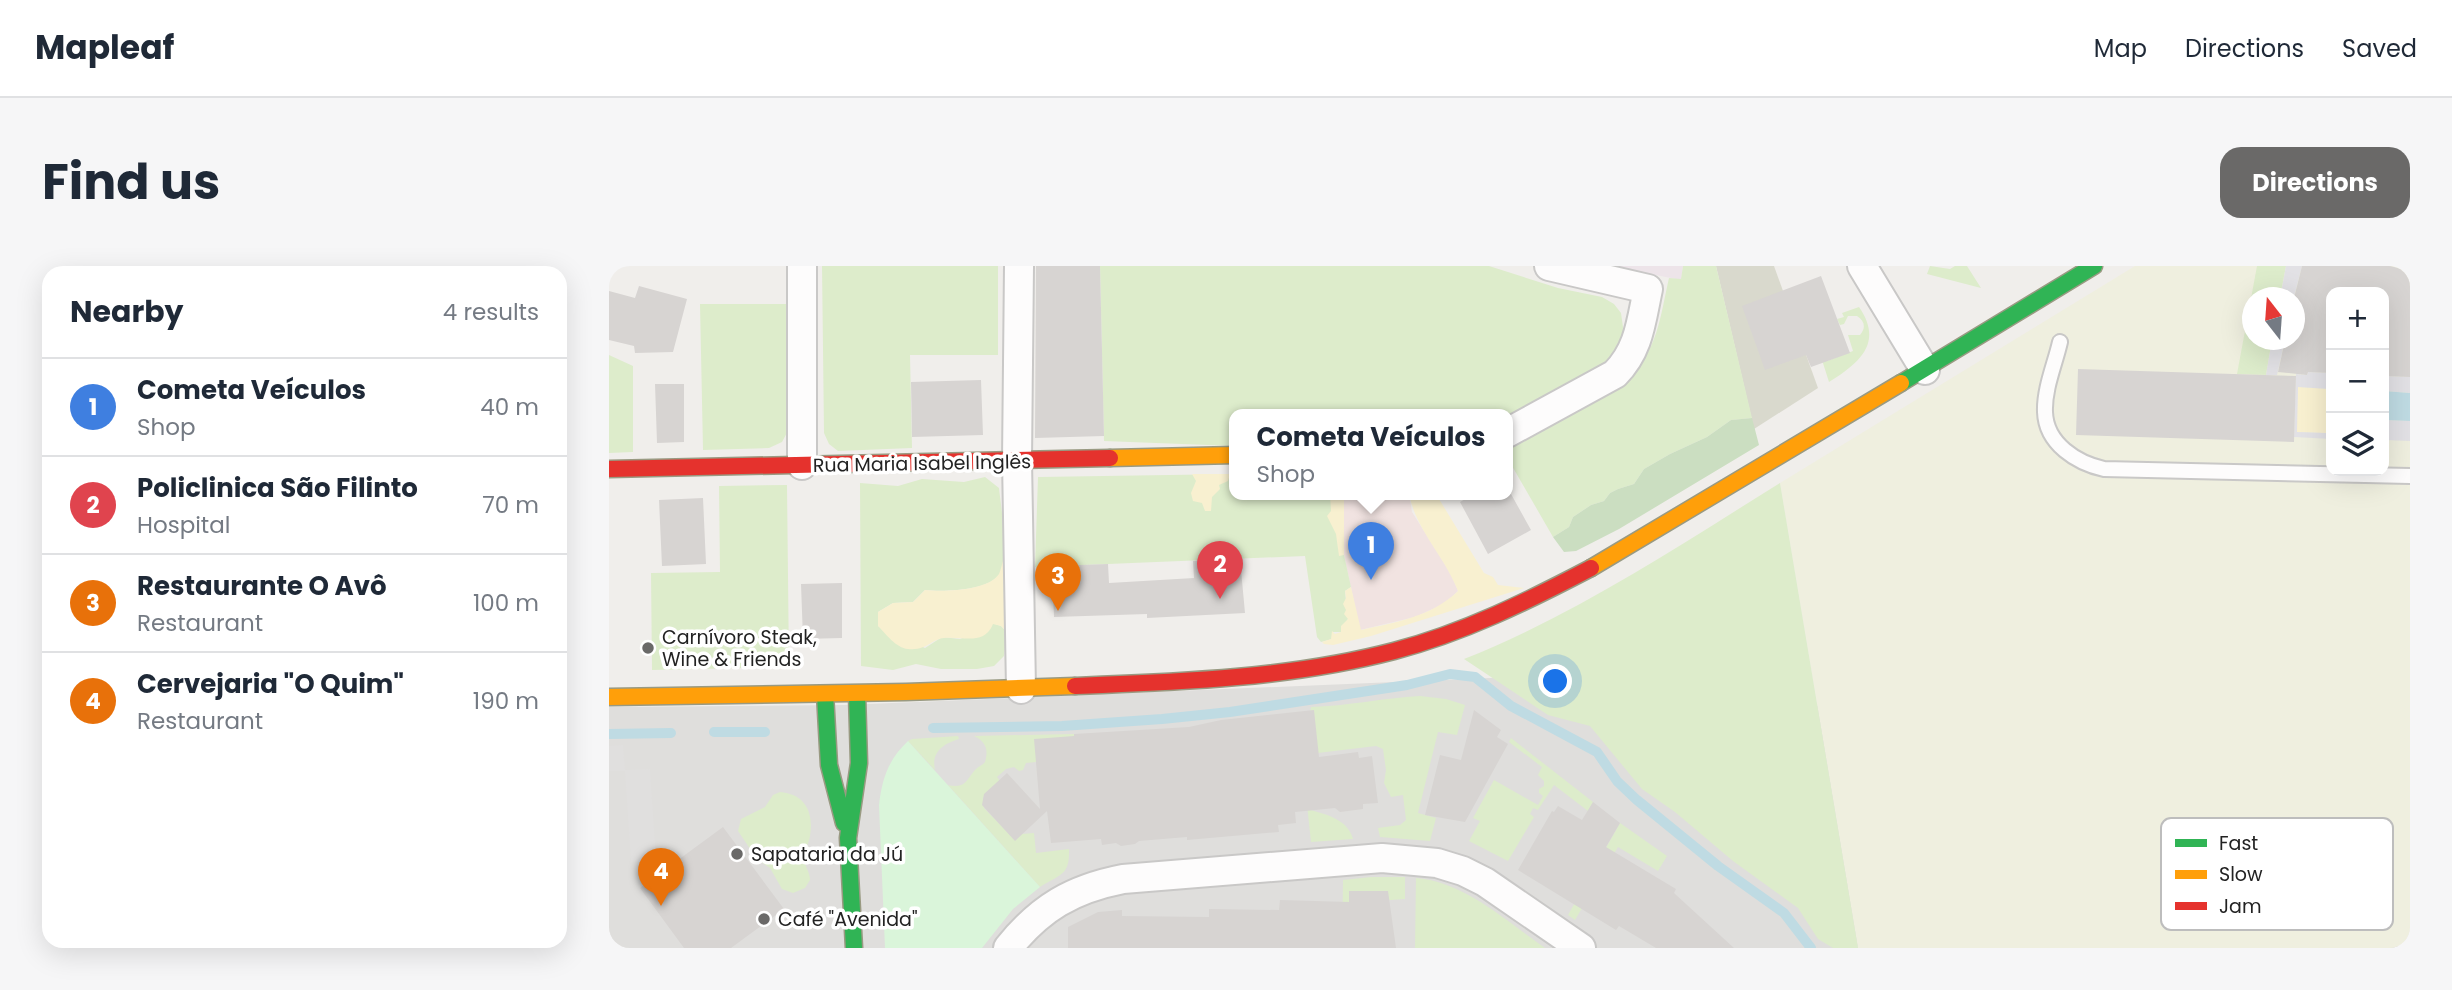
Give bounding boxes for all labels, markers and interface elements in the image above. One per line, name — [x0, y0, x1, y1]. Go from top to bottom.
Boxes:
text: Mapleaf — [35, 24, 174, 71]
text: Map — [2094, 32, 2147, 65]
text: Directions — [2185, 32, 2304, 65]
text: Saved — [2342, 32, 2417, 65]
button: Directions — [2220, 147, 2410, 218]
text: Find us — [42, 148, 220, 216]
north arrow — [2242, 287, 2305, 350]
map controls — [2326, 287, 2389, 476]
button: + — [2326, 287, 2389, 350]
text: Nearby — [70, 290, 184, 333]
text: 4 results — [443, 296, 539, 328]
button: − — [2326, 350, 2389, 413]
text: Cometa Veículos — [137, 372, 366, 408]
text: 1 — [89, 391, 97, 423]
text: 40 m — [480, 391, 539, 423]
popup — [1229, 409, 1513, 500]
text: Shop — [137, 411, 196, 443]
button: layers — [2326, 413, 2389, 476]
text: Cometa Veículos — [1257, 419, 1485, 455]
street label: Rua Maria Isabel Inglês — [813, 448, 1031, 479]
text: Shop — [1257, 458, 1315, 490]
text: Policlinica São Filinto — [137, 470, 418, 506]
text: 2 — [86, 489, 100, 521]
text: 70 m — [482, 489, 539, 521]
text: Hospital — [137, 509, 230, 541]
pin: 1 — [1348, 522, 1394, 580]
pin: 2 — [1197, 541, 1243, 599]
pin: 3 — [1035, 553, 1081, 611]
text: Restaurante O Avô — [137, 568, 387, 604]
text: 3 — [86, 587, 100, 619]
text: 100 m — [473, 587, 539, 619]
text: Restaurant — [137, 607, 263, 639]
place label: Carnívoro Steak, Wine & Friends — [662, 624, 817, 673]
marker: Carnívoro Steak, Wine & Friends — [640, 640, 656, 656]
your location — [1538, 664, 1572, 698]
text: Cervejaria "O Quim" — [137, 666, 404, 702]
text: 4 — [85, 685, 101, 717]
text: 190 m — [473, 685, 539, 717]
text: Restaurant — [137, 705, 263, 737]
legend — [2161, 818, 2393, 930]
text: Fast — [2219, 830, 2258, 857]
place label: Sapataria da Jú — [751, 841, 903, 868]
marker: Sapataria da Jú — [729, 846, 745, 862]
pin: 4 — [638, 848, 684, 906]
text: Slow — [2219, 861, 2263, 888]
text: Jam — [2219, 893, 2261, 920]
place label: Café "Avenida" — [778, 906, 917, 933]
marker: Café "Avenida" — [756, 911, 772, 927]

